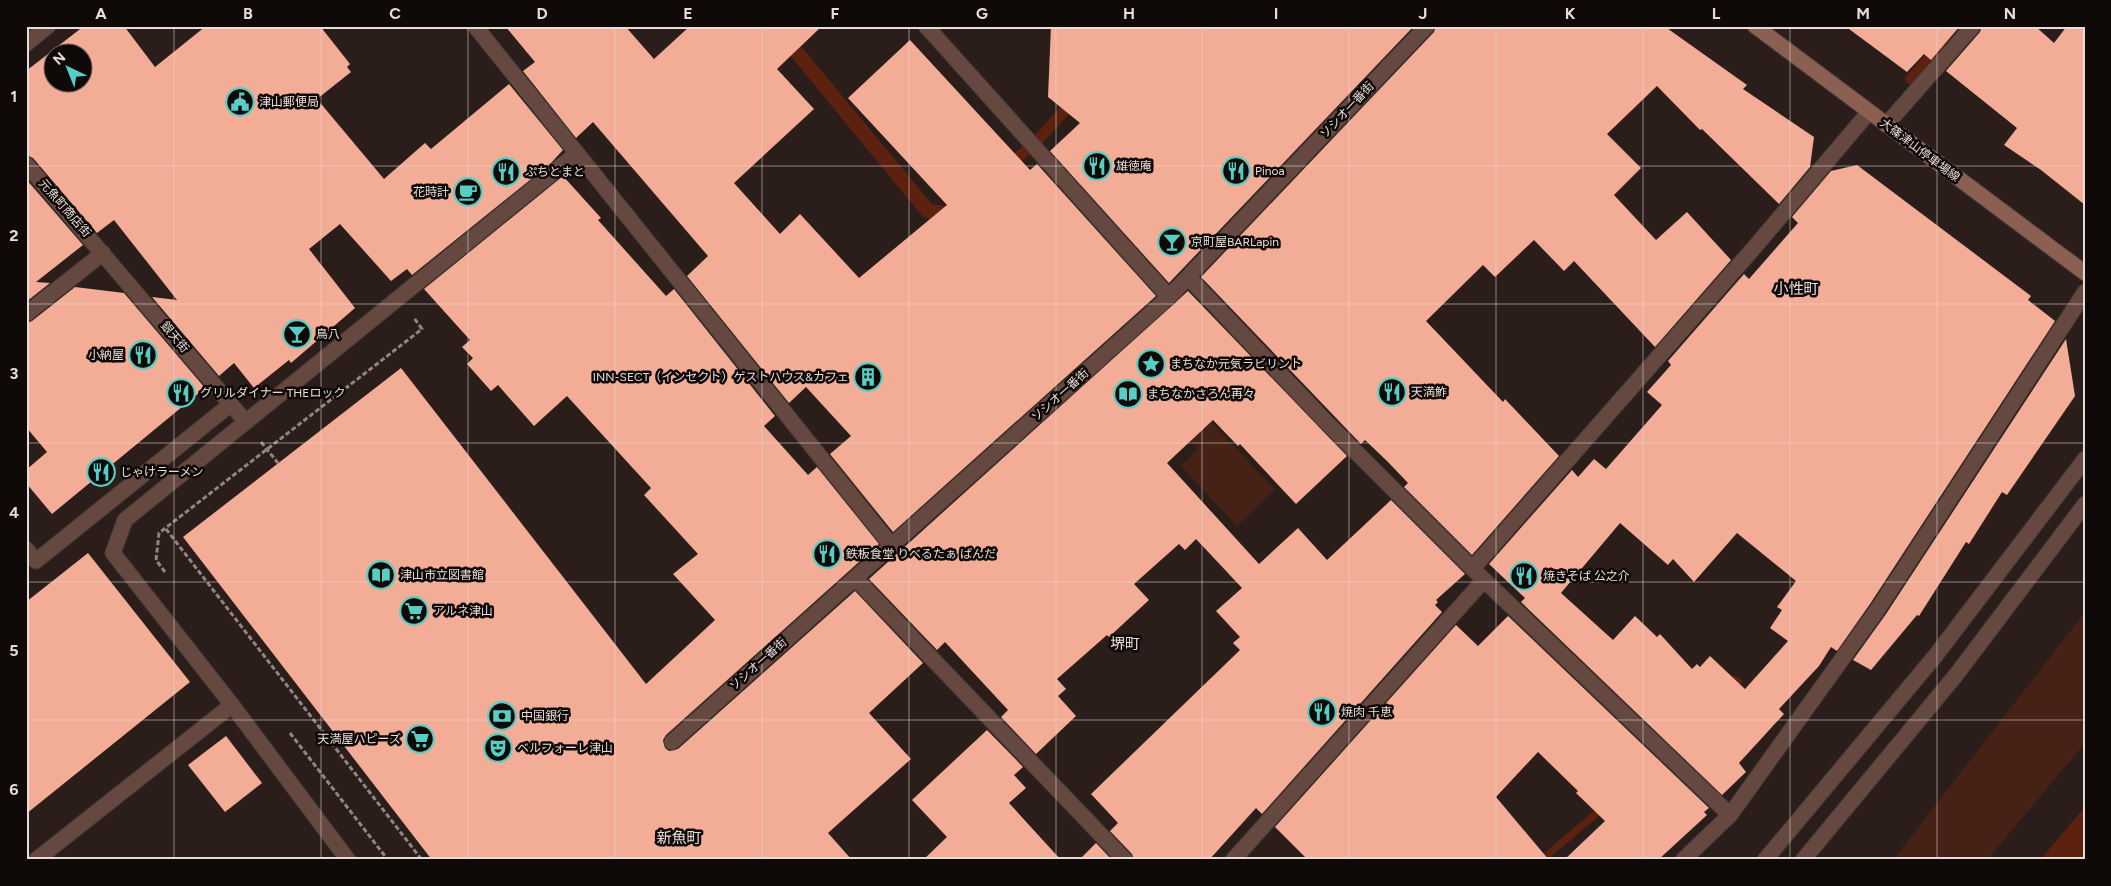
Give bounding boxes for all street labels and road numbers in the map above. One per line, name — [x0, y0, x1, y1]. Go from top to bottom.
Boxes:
street label: ソシオ一番街 — [1317, 79, 1377, 141]
street label: 大篠津山停車場線 — [1877, 116, 1963, 184]
street label: 元魚町商店街 — [36, 176, 94, 240]
street label: 銀天街 — [158, 319, 192, 355]
street label: ソシオ一番街 — [1029, 366, 1091, 424]
street label: ソシオ一番街 — [727, 635, 789, 693]

